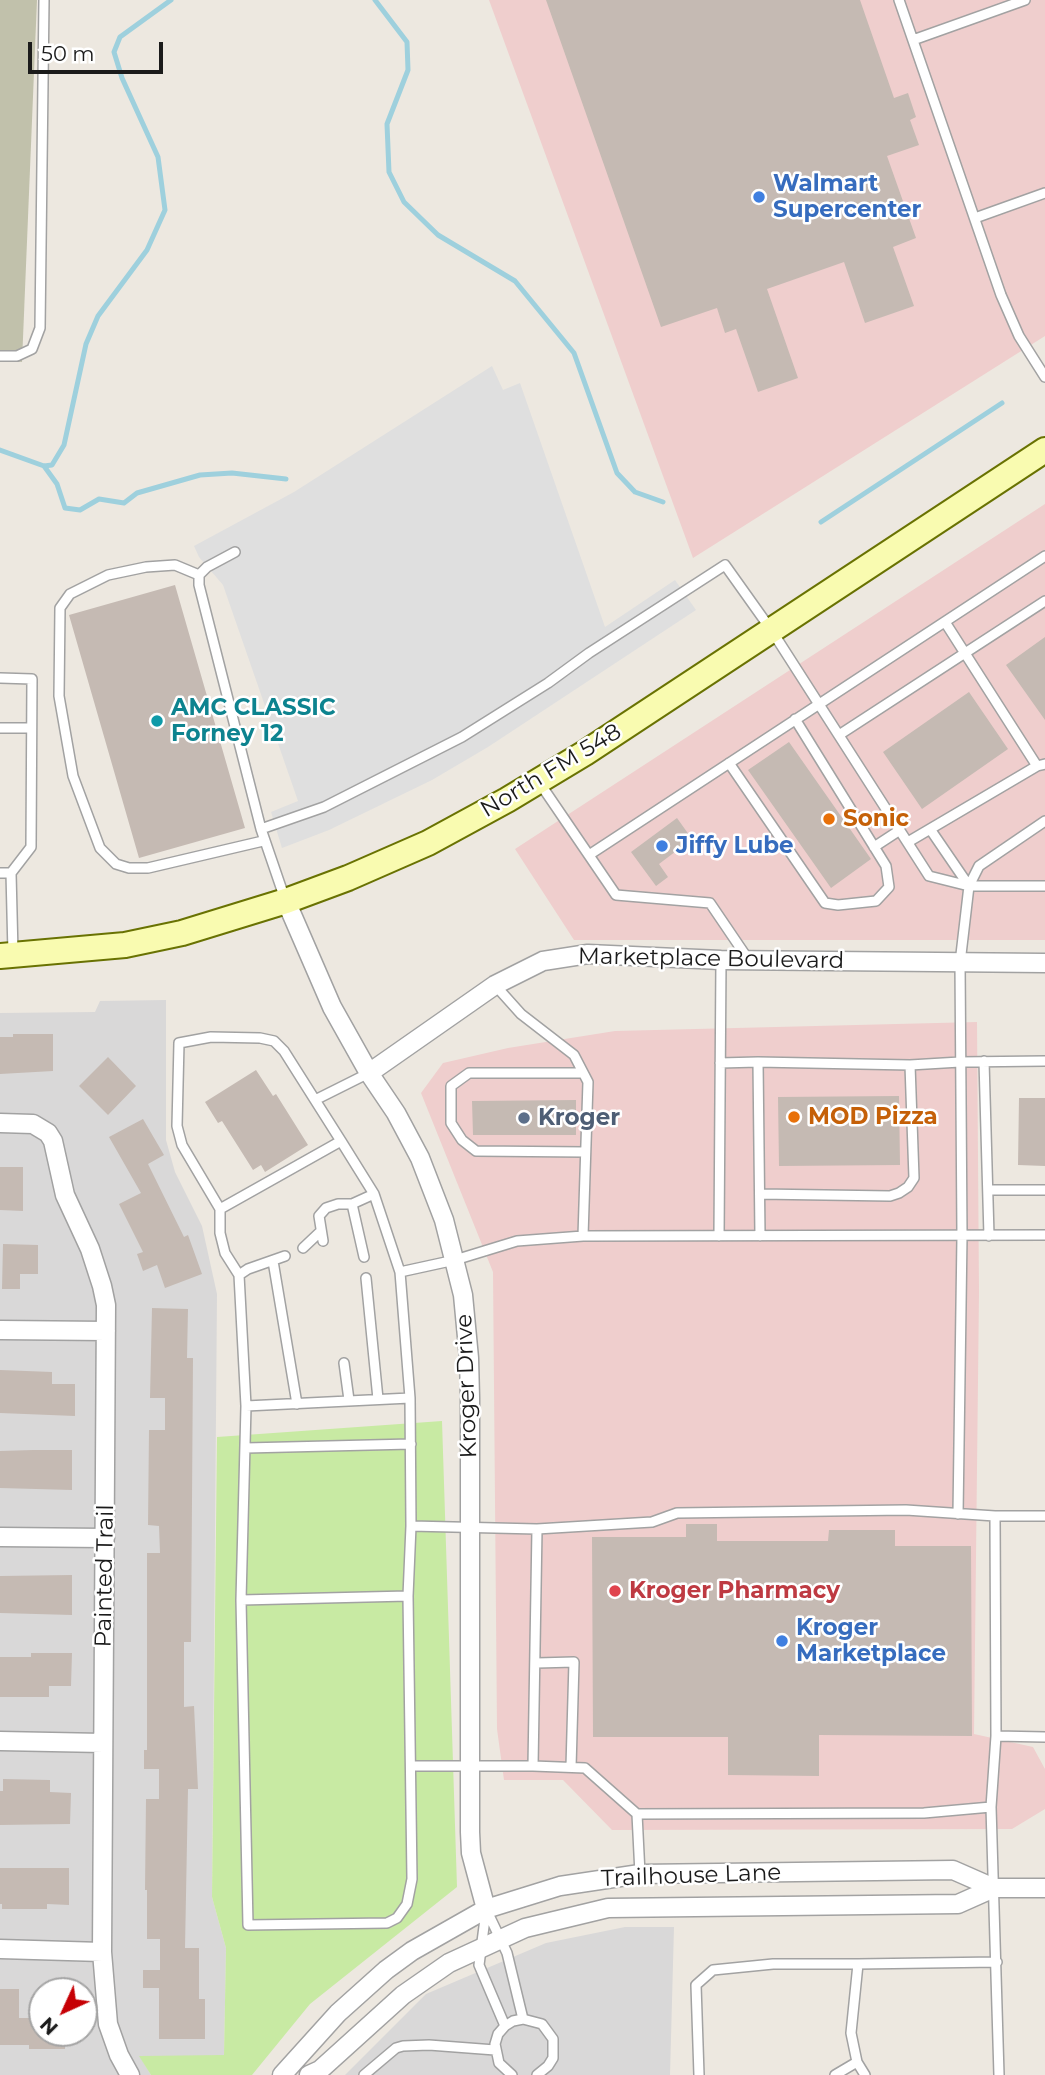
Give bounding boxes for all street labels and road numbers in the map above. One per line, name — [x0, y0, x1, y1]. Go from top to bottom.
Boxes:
street label: North FM 548 — [476, 718, 626, 824]
street label: Marketplace Boulevard — [578, 943, 844, 975]
street label: Kroger Drive — [451, 1313, 483, 1459]
street label: Painted Trail — [90, 1504, 120, 1648]
street label: Trailhouse Lane — [600, 1859, 782, 1893]

